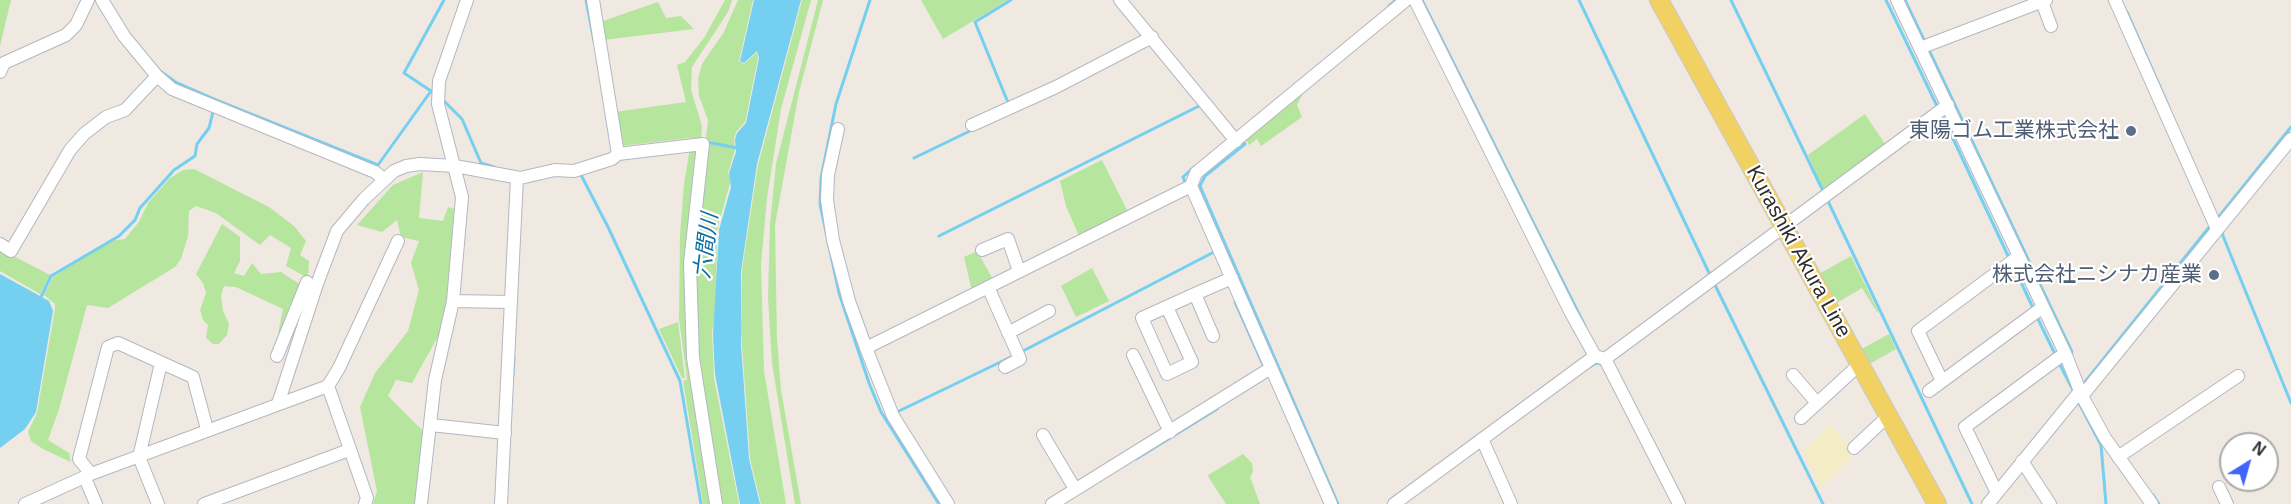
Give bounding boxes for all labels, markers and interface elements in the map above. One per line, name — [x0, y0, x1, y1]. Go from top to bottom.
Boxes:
place label: 東陽ゴム工業株式会社 — [1909, 118, 2119, 144]
marker: 東陽ゴム工業株式会社 — [2124, 124, 2138, 138]
street label: Kurashiki Akura Line — [1740, 162, 1856, 342]
water label: 六間川 — [690, 212, 724, 280]
place label: 株式会社ニシナカ産業 — [1992, 262, 2202, 288]
marker: 株式会社ニシナカ産業 — [2207, 268, 2221, 282]
north arrow — [2219, 432, 2279, 492]
text: N — [2249, 439, 2269, 459]

